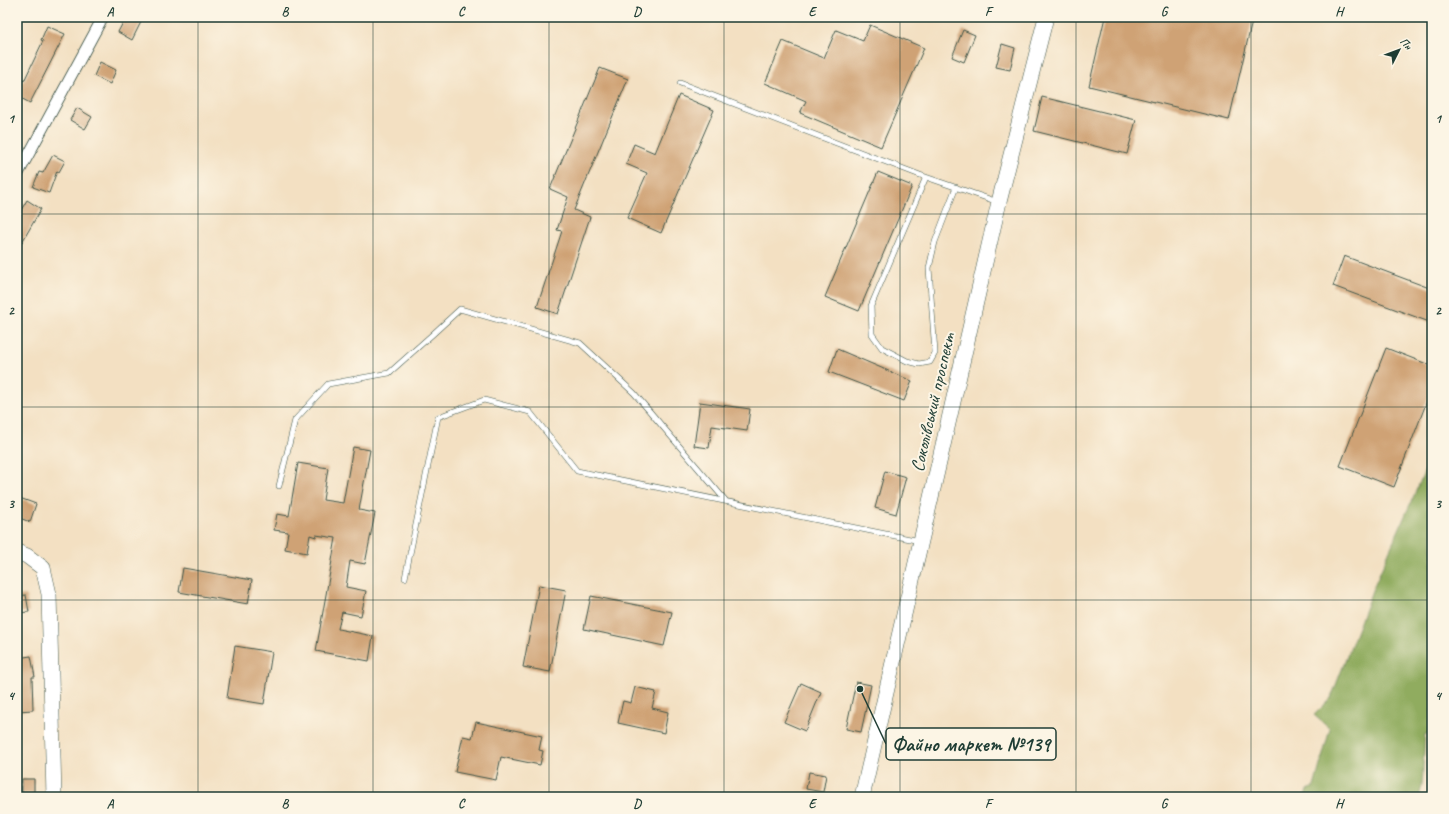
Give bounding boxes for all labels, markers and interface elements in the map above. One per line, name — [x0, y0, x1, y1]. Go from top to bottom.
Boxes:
text: A — [107, 4, 115, 20]
text: B — [282, 4, 290, 20]
text: C — [458, 4, 466, 20]
text: D — [633, 4, 642, 20]
text: E — [809, 4, 818, 20]
text: F — [985, 4, 994, 20]
text: G — [1161, 4, 1169, 20]
text: H — [1335, 4, 1345, 20]
north arrow — [1379, 30, 1419, 70]
text: Пн — [1397, 34, 1416, 53]
text: 1 — [8, 111, 16, 127]
text: 1 — [1435, 111, 1443, 127]
text: 2 — [8, 303, 15, 319]
text: 2 — [1435, 303, 1442, 319]
street label: Соколівський проспект — [905, 329, 961, 474]
text: 3 — [8, 496, 15, 512]
text: 3 — [1435, 496, 1442, 512]
text: 4 — [8, 688, 16, 704]
text: 4 — [1435, 688, 1443, 704]
callout: Файно маркет №139 — [886, 728, 1056, 760]
text: Файно маркет №139 — [892, 732, 1052, 757]
text: A — [107, 796, 115, 812]
text: B — [282, 796, 290, 812]
text: C — [458, 796, 466, 812]
text: D — [633, 796, 642, 812]
text: E — [809, 796, 818, 812]
text: F — [985, 796, 994, 812]
text: G — [1161, 796, 1169, 812]
text: H — [1335, 796, 1345, 812]

